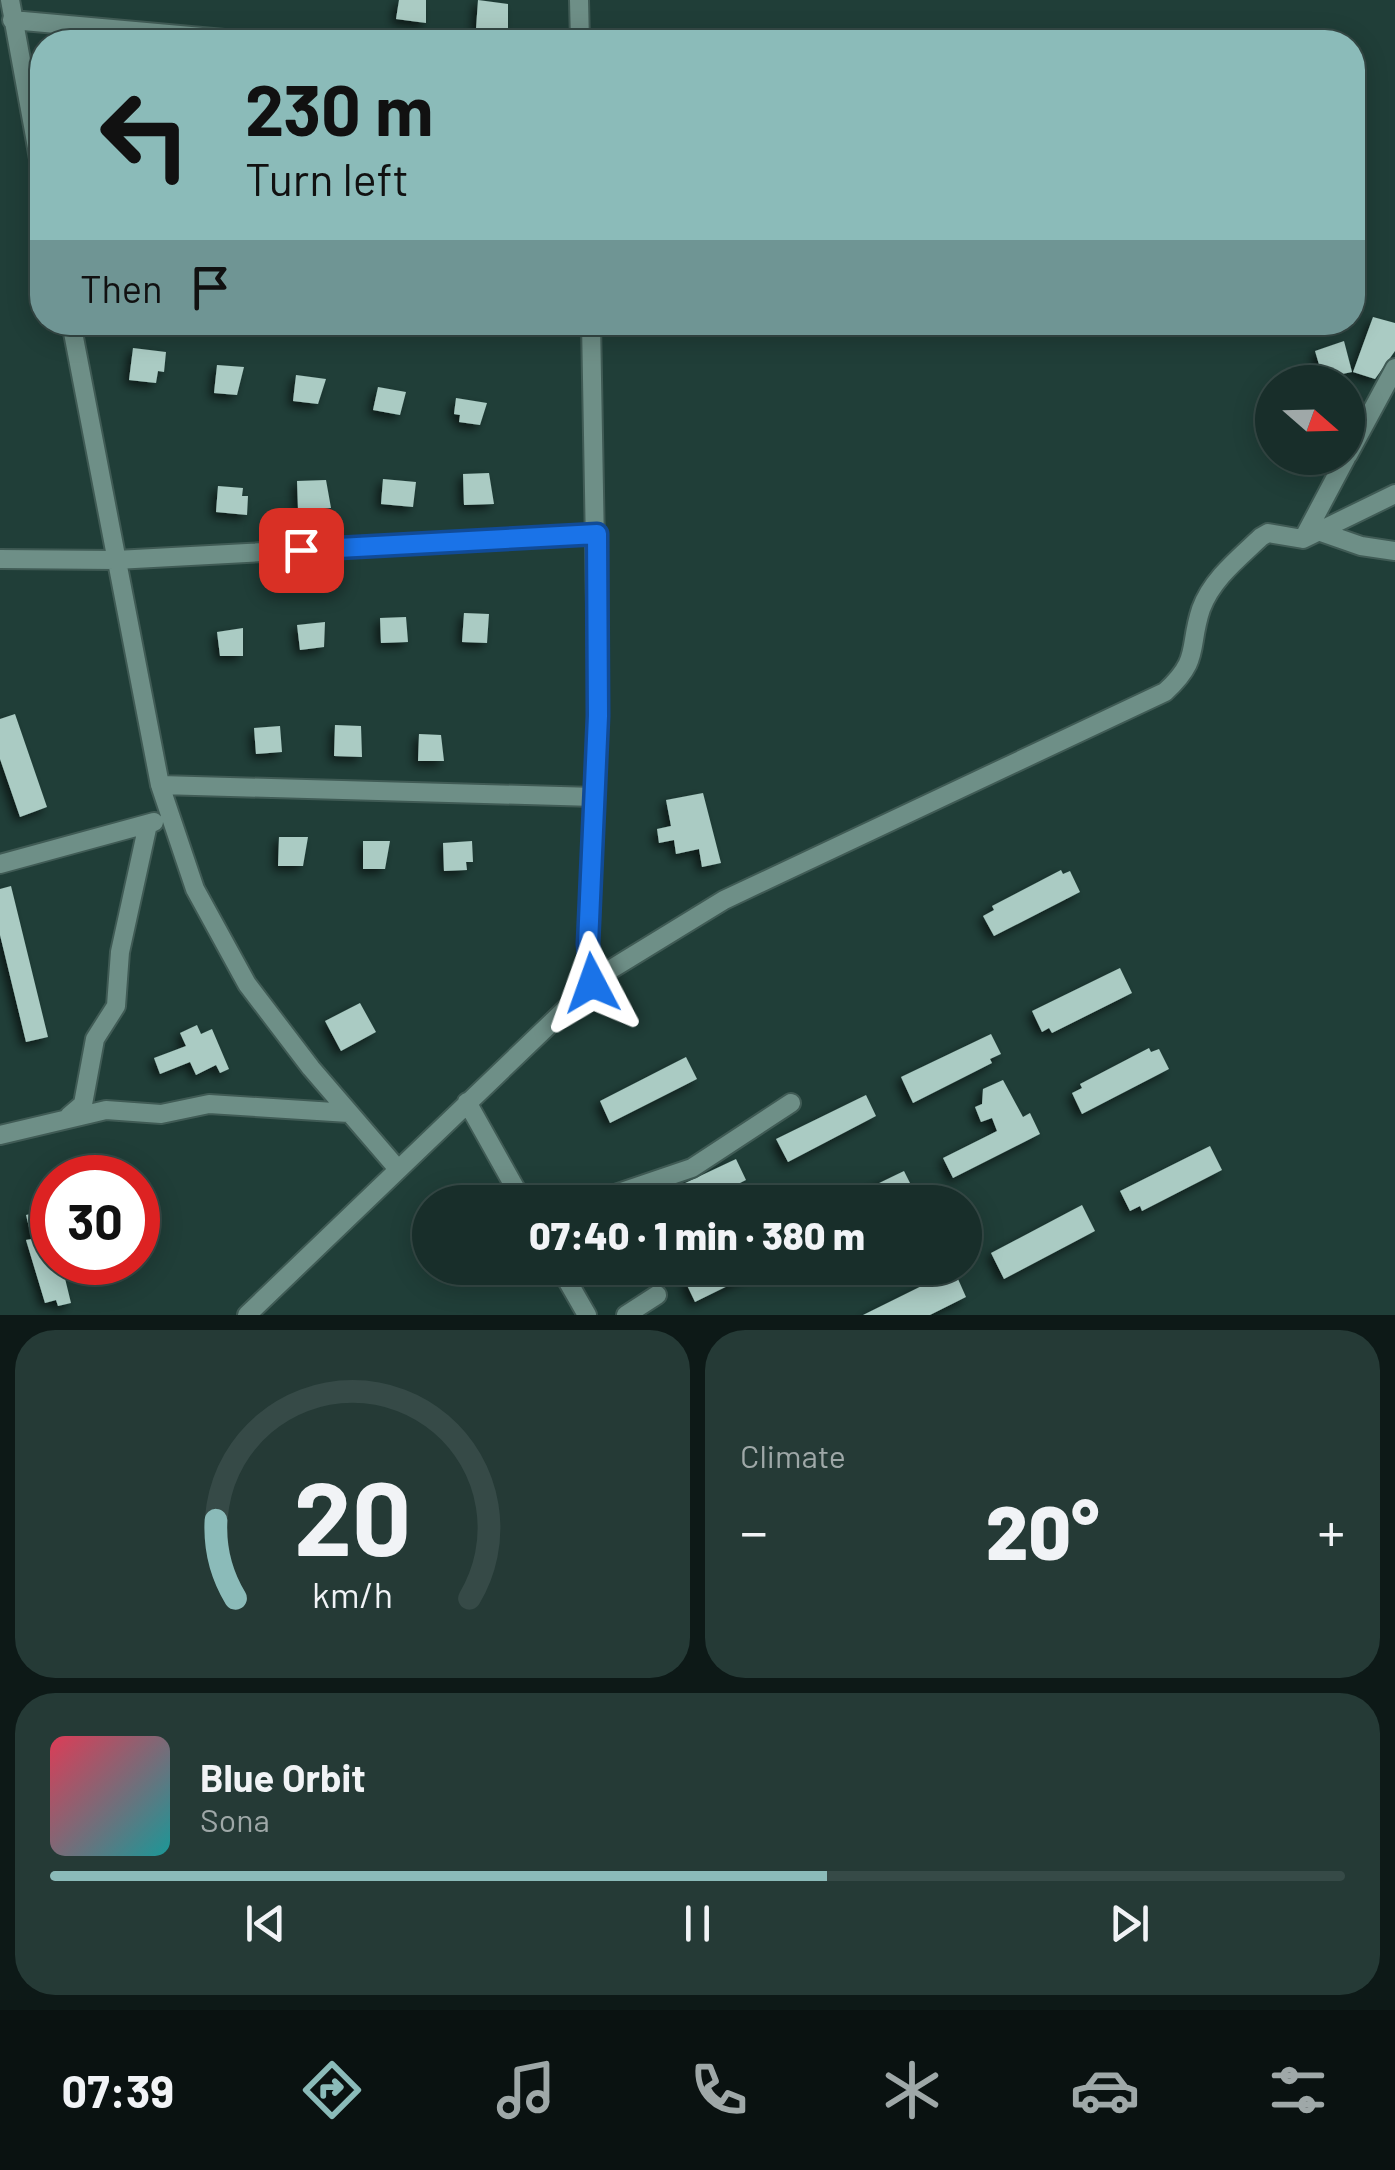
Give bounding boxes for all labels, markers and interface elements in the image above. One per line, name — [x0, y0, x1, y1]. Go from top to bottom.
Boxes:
text: 230 m — [245, 66, 433, 150]
icon: left — [80, 70, 210, 200]
text: Turn left — [245, 151, 409, 205]
icon: arrive — [183, 260, 238, 315]
text: Then — [80, 265, 163, 311]
north arrow — [1255, 365, 1365, 475]
map controls — [1255, 365, 1365, 475]
pin — [259, 508, 344, 593]
icon: arrive — [274, 523, 329, 578]
position arrow — [540, 931, 644, 1035]
speed limit sign: 30 — [30, 1155, 160, 1285]
text: 07:40 · 1 min · 380 m — [529, 1212, 865, 1258]
text: Climate — [740, 1436, 846, 1474]
text: 20 — [294, 1452, 411, 1577]
text: 20° — [986, 1485, 1099, 1575]
text: − — [740, 1497, 768, 1563]
text: + — [1317, 1497, 1345, 1563]
text: km/h — [312, 1572, 393, 1615]
text: Blue Orbit — [200, 1754, 366, 1800]
text: Sona — [200, 1800, 270, 1838]
icon: previous — [238, 1896, 293, 1951]
icon: pause — [670, 1896, 725, 1951]
icon: next — [1102, 1896, 1157, 1951]
icon: directions — [297, 2055, 367, 2125]
icon: music — [491, 2055, 561, 2125]
icon: phone — [684, 2055, 754, 2125]
icon: climate — [877, 2055, 947, 2125]
icon: car — [1070, 2055, 1140, 2125]
icon: filters — [1263, 2055, 1333, 2125]
text: 07:39 — [62, 2063, 174, 2117]

